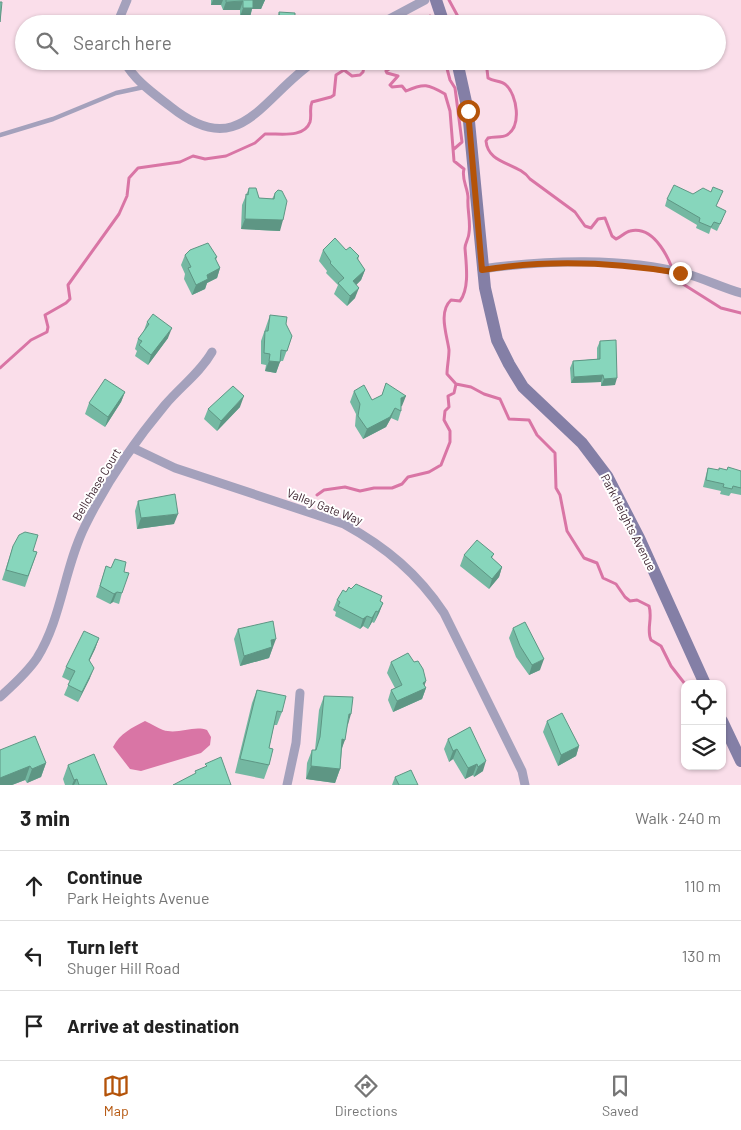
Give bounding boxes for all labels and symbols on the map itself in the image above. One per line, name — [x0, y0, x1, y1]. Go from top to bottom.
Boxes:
route start — [457, 100, 480, 123]
route end — [669, 262, 692, 285]
street label: Bellchase Court — [69, 445, 123, 523]
street label: Park Heights Avenue — [599, 471, 659, 573]
street label: Valley Gate Way — [285, 485, 365, 527]

